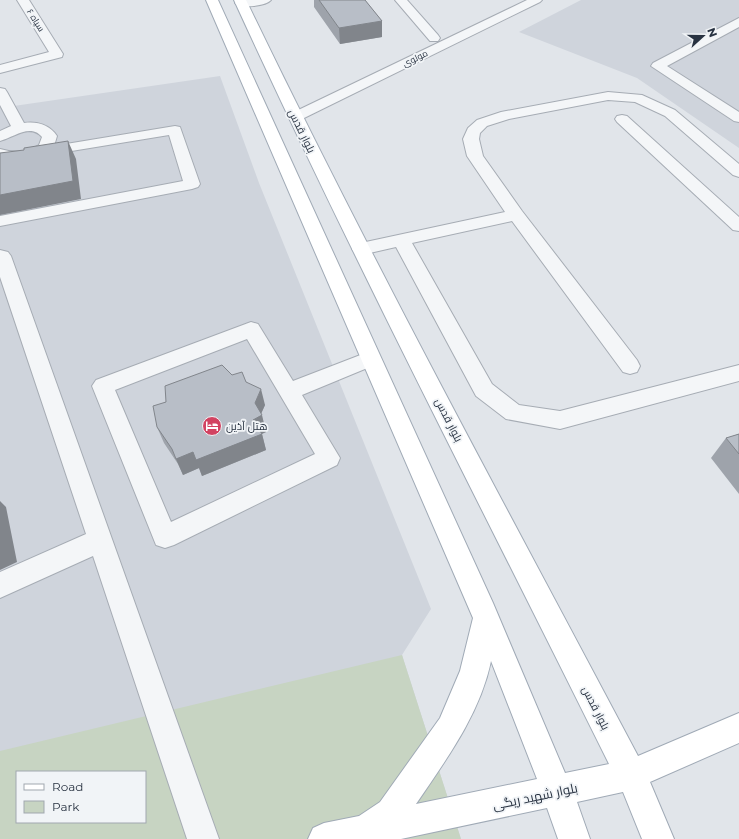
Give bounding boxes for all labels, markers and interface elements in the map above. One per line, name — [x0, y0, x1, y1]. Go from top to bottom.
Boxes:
street label: سپاه ۶ — [24, 7, 47, 34]
north arrow — [683, 16, 723, 56]
text: N — [704, 26, 720, 39]
street label: مولوی — [401, 47, 430, 69]
street label: بلوار قدس — [285, 107, 319, 155]
street label: بلوار قدس — [432, 396, 466, 444]
hotel icon: هتل آذین — [201, 415, 223, 437]
place label: هتل آذین — [226, 419, 267, 433]
street label: بلوار قدس — [579, 684, 613, 732]
legend — [16, 771, 146, 823]
text: Road — [52, 779, 83, 794]
street label: بلوار شهید ریگی — [491, 779, 579, 813]
text: Park — [52, 799, 80, 814]

